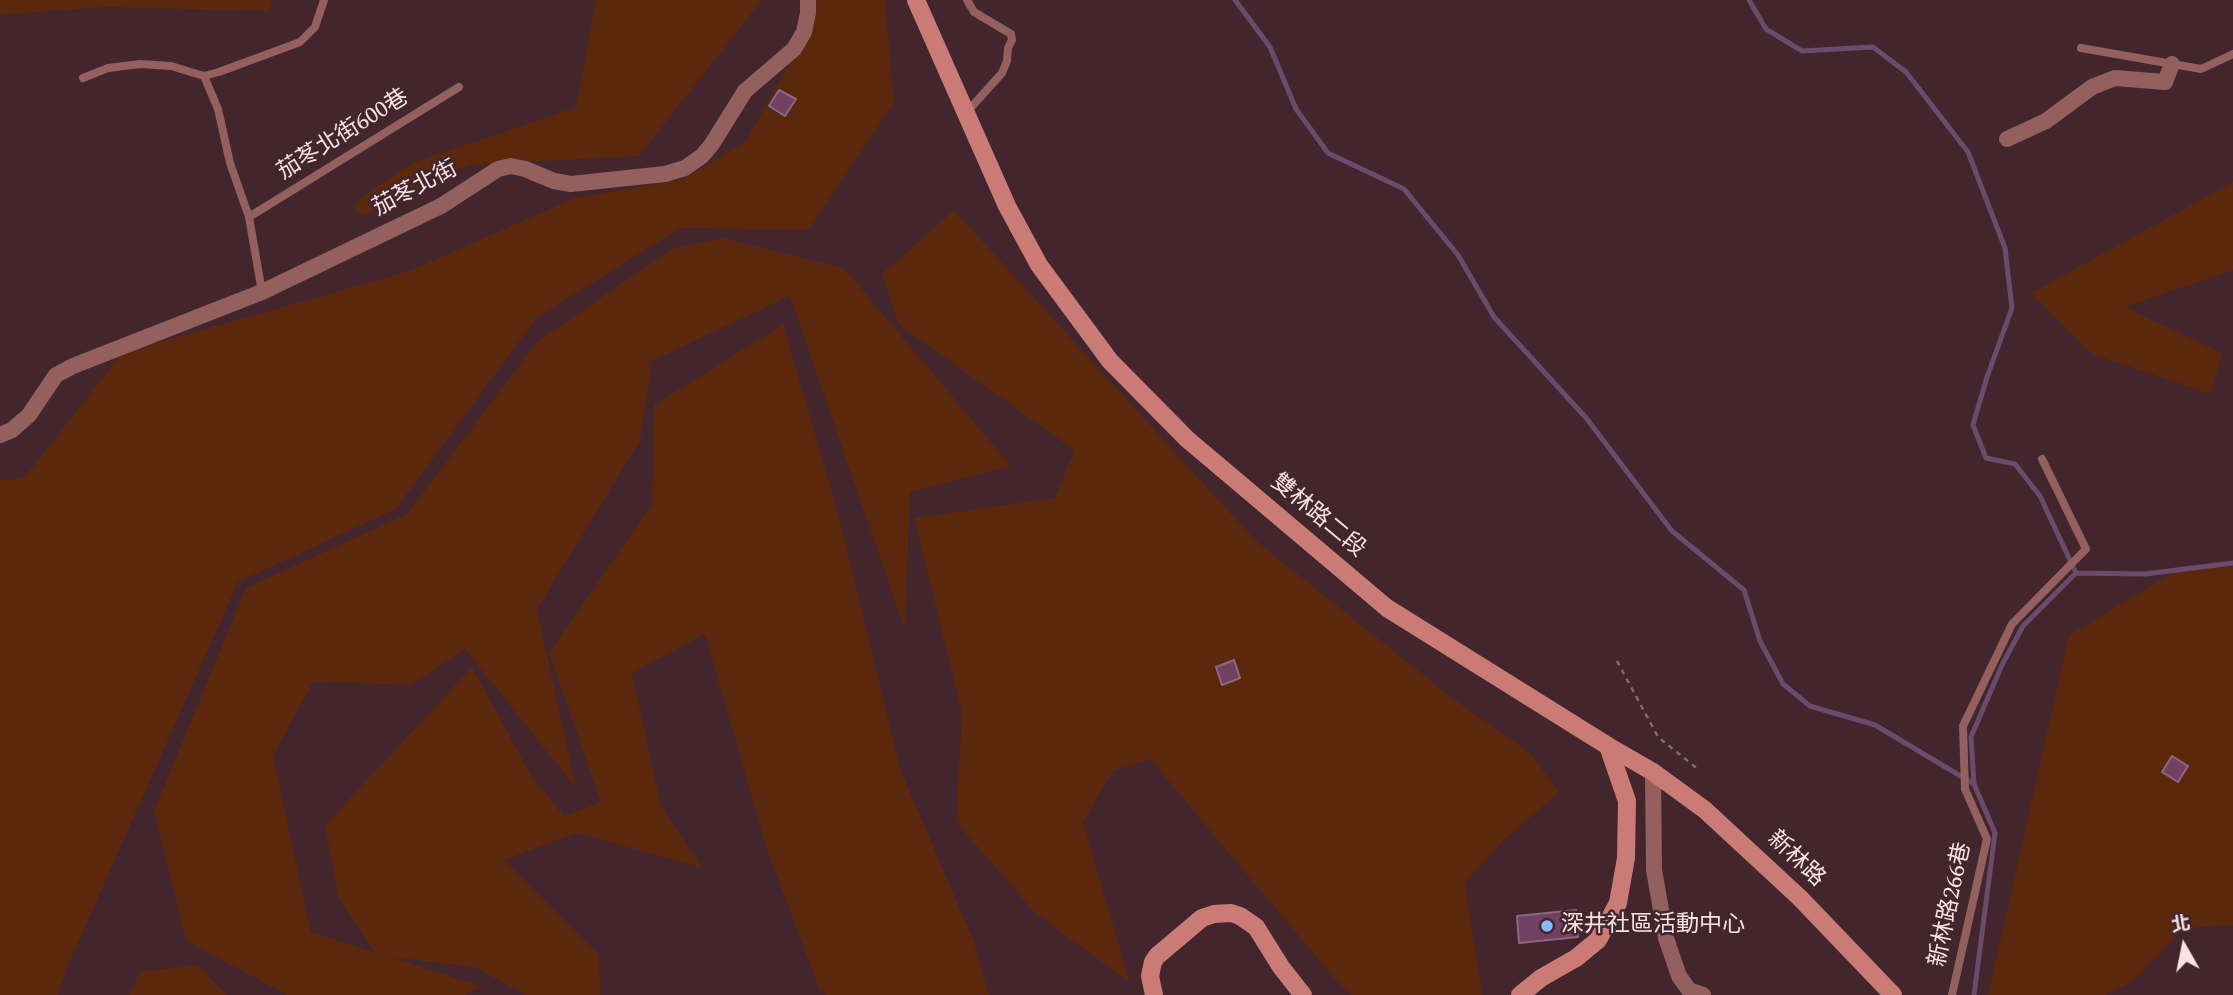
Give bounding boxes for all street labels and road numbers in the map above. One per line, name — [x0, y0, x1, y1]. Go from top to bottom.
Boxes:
street label: 茄苳北街600巷 — [273, 85, 415, 187]
street label: 茄苳北街 — [369, 156, 463, 224]
street label: 雙林路二段 — [1264, 469, 1370, 565]
street label: 新林路 — [1760, 826, 1830, 894]
street label: 新林路266巷 — [1925, 840, 1979, 970]

